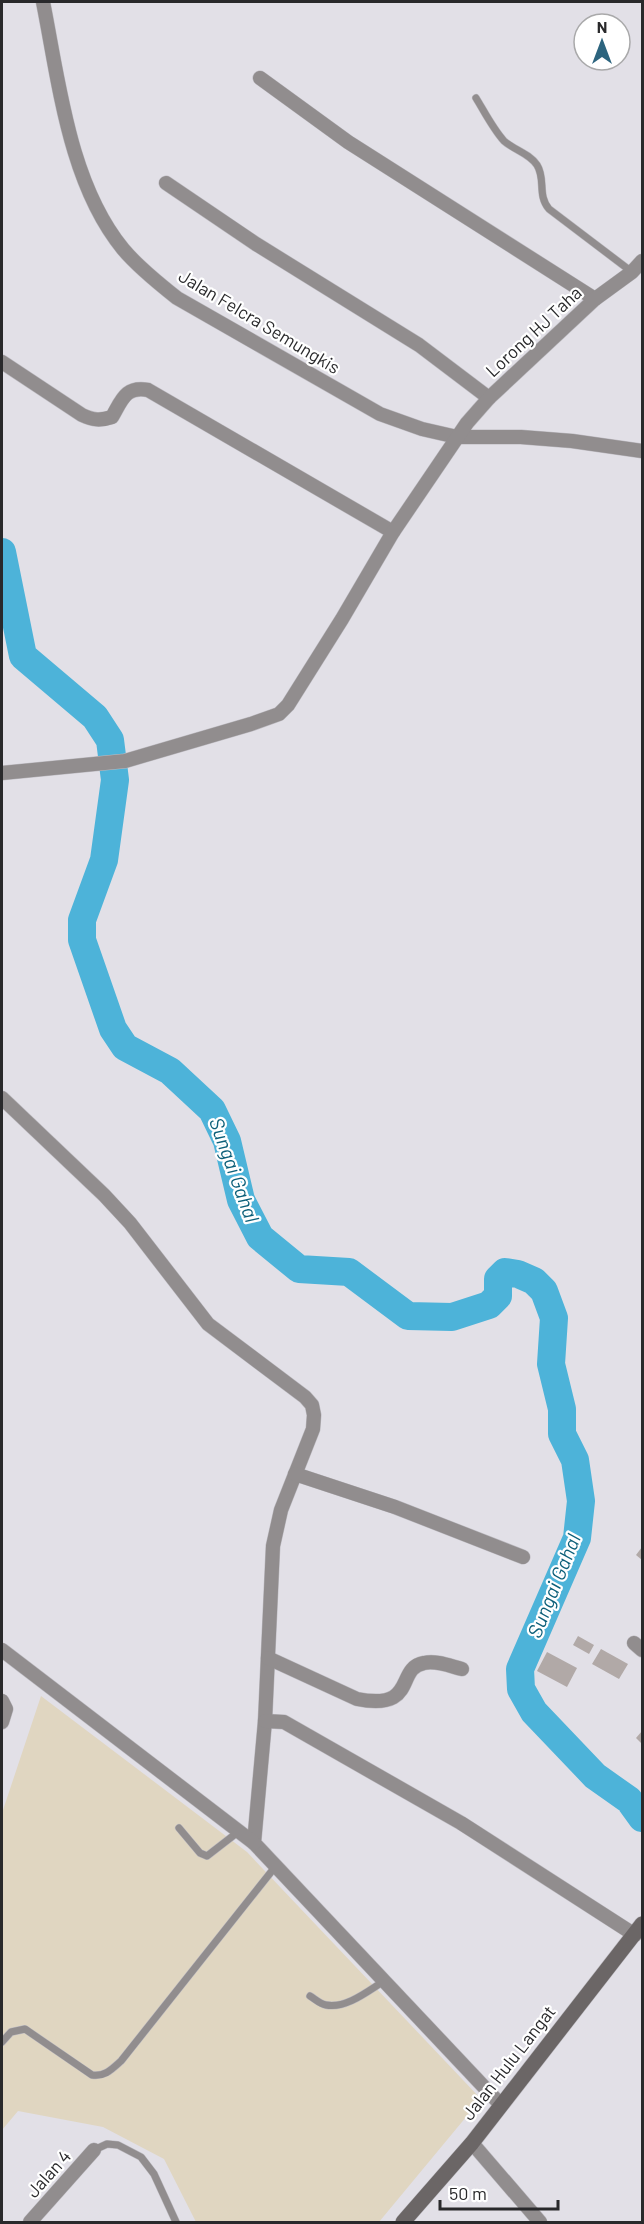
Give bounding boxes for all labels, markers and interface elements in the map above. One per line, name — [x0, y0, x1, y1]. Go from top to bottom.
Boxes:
north arrow — [572, 12, 632, 72]
text: N — [597, 17, 607, 36]
street label: Jalan Felcra Semungkis — [175, 264, 344, 378]
street label: Lorong HJ Taha — [481, 281, 586, 381]
water label: Sungai Gahal — [205, 1114, 265, 1226]
water label: Sungai Gahal — [521, 1530, 585, 1641]
street label: Jalan Hulu Langat — [457, 2001, 560, 2124]
street label: Jalan 4 — [21, 2145, 75, 2202]
scale bar — [440, 2173, 558, 2211]
text: 50 m — [449, 2182, 487, 2204]

